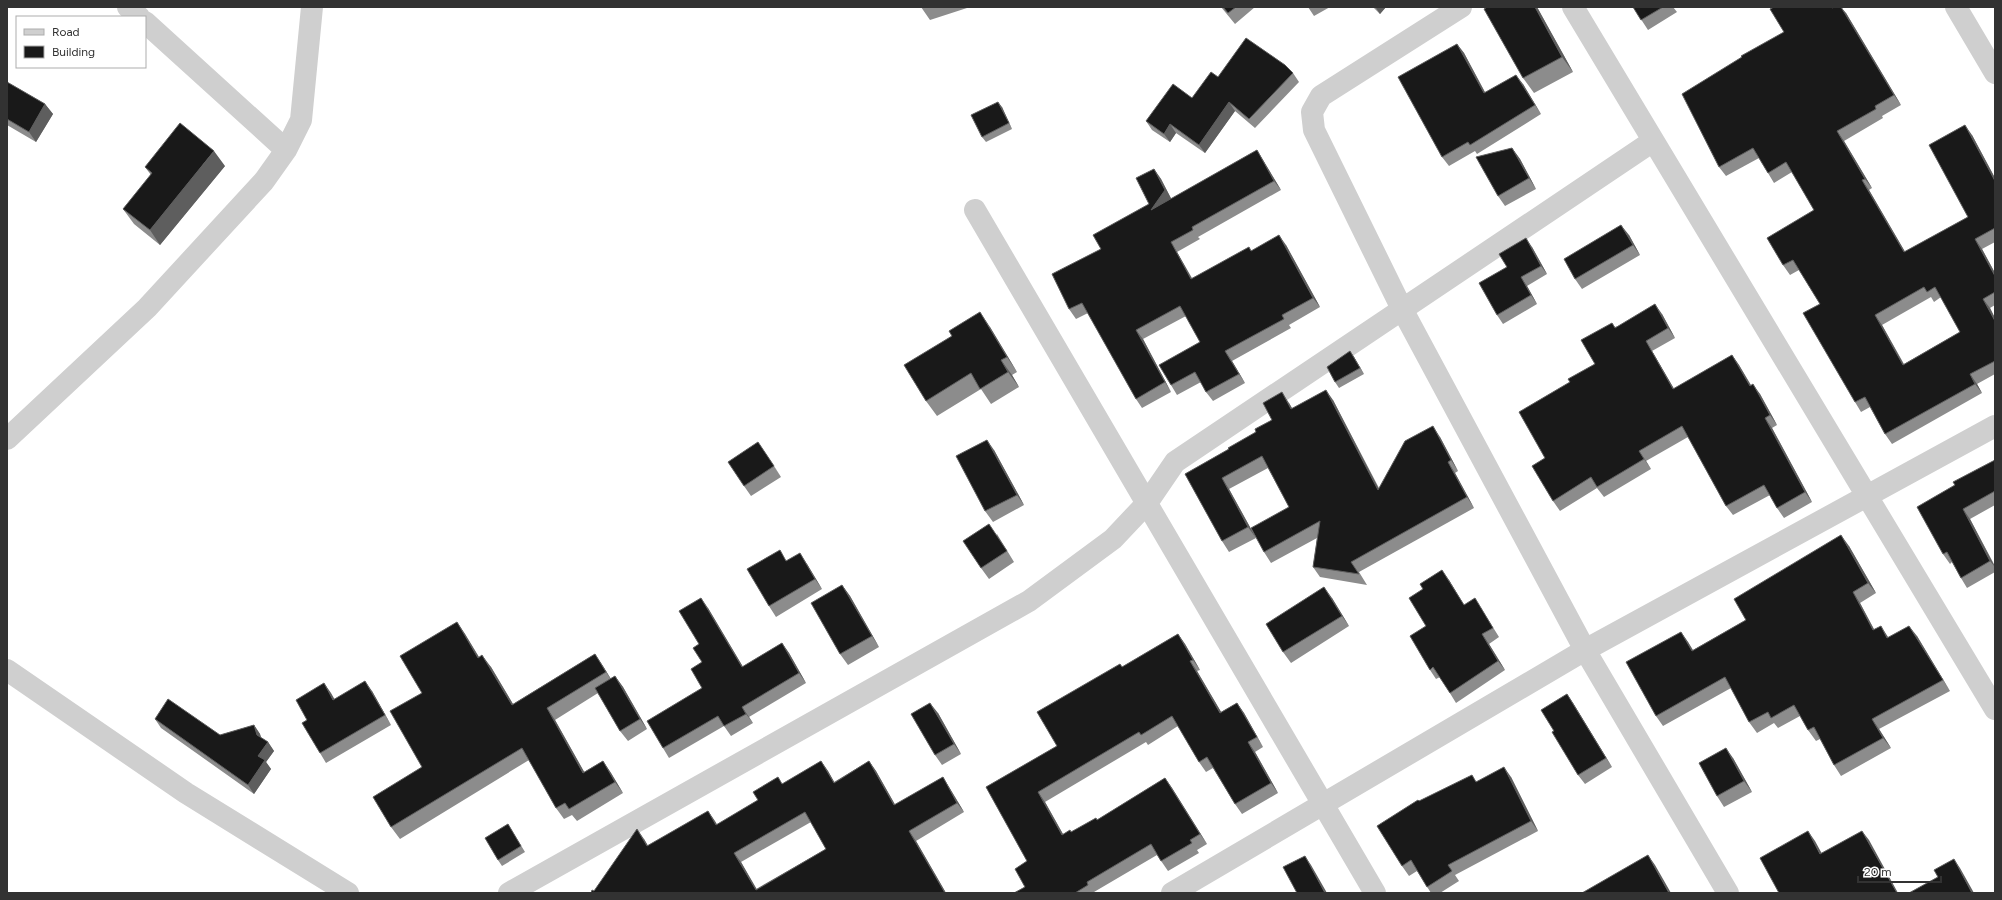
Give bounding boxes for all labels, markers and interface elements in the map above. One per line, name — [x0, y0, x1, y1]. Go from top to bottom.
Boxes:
legend — [16, 16, 146, 68]
text: Road — [52, 25, 80, 39]
text: Building — [52, 45, 95, 59]
scale bar — [1858, 858, 1941, 884]
text: 20 m — [1864, 865, 1892, 879]

